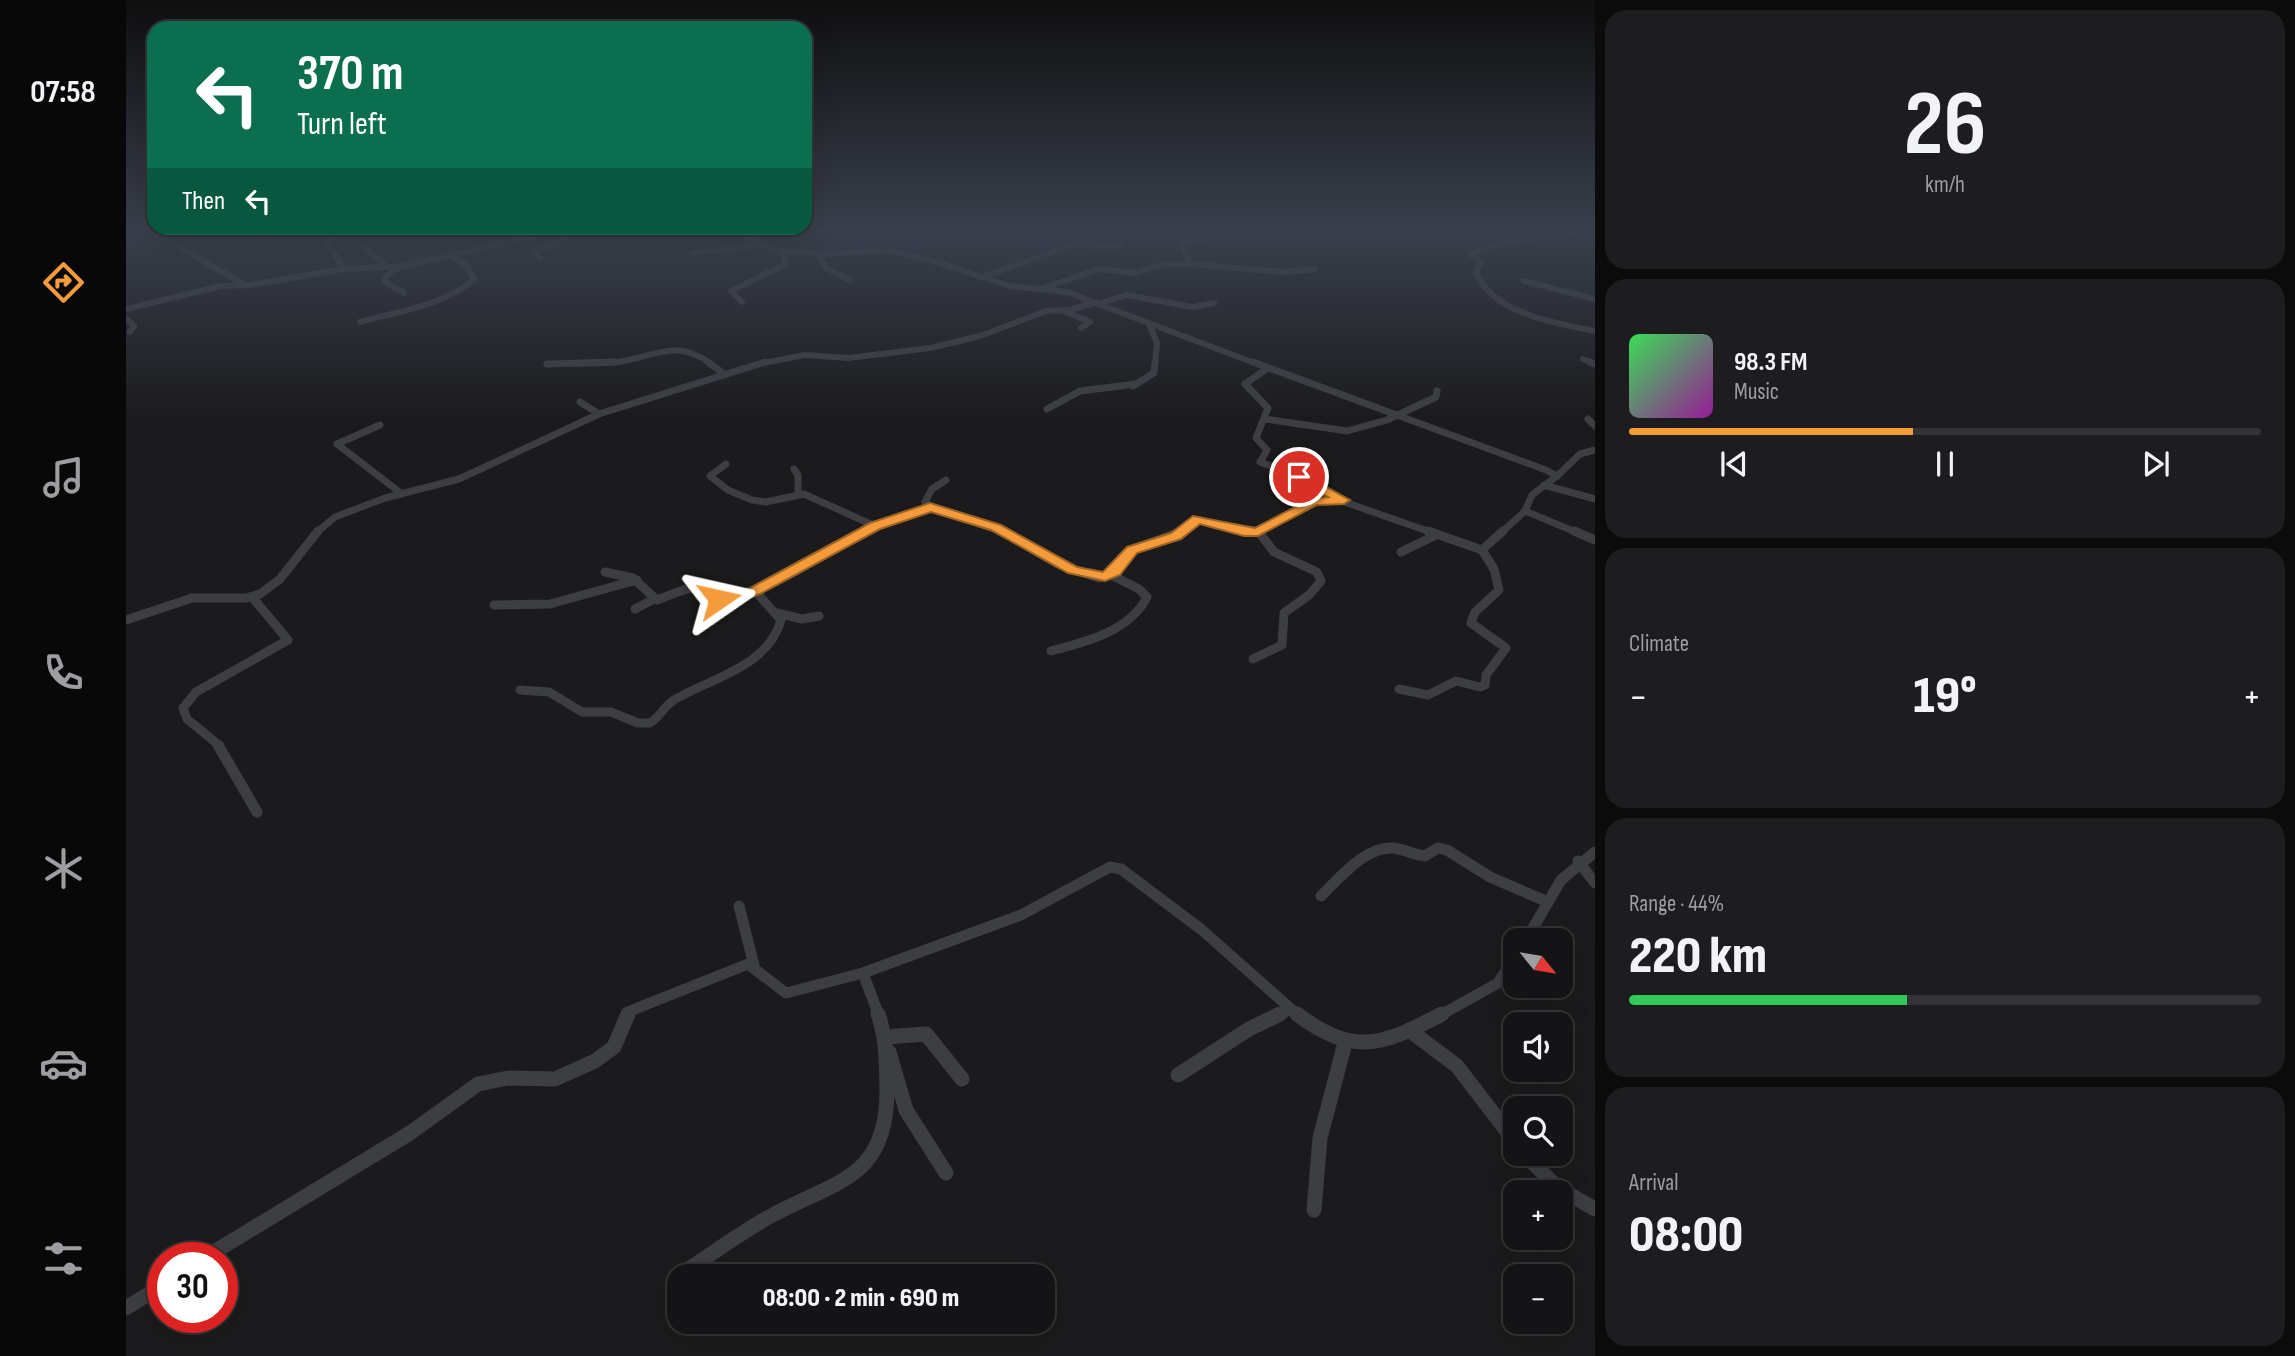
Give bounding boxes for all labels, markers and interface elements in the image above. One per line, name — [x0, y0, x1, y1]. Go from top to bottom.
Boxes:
text: 370 m — [297, 45, 404, 104]
icon: left — [182, 49, 273, 140]
text: 26 — [1904, 71, 1986, 180]
text: 07:58 — [30, 73, 96, 112]
text: Turn left — [297, 105, 387, 144]
text: km/h — [1925, 171, 1965, 199]
icon: left — [239, 182, 277, 220]
text: Then — [182, 186, 225, 217]
icon: directions — [39, 258, 88, 307]
text: 98.3 FM — [1734, 347, 1807, 378]
text: Music — [1734, 378, 1779, 406]
icon: previous — [1715, 445, 1753, 483]
icon: pause — [1926, 445, 1964, 483]
icon: next — [2137, 445, 2175, 483]
pin — [1269, 447, 1329, 507]
icon: music — [39, 453, 88, 502]
icon: arrive — [1280, 458, 1318, 496]
position arrow — [682, 562, 756, 636]
text: Climate — [1629, 630, 1689, 658]
icon: phone — [39, 648, 88, 697]
text: 19° — [1913, 665, 1977, 728]
text: − — [1629, 675, 1648, 720]
text: + — [2242, 675, 2261, 720]
icon: climate — [39, 844, 88, 893]
text: Range · 44% — [1629, 890, 1724, 918]
text: 220 km — [1629, 925, 1767, 988]
north arrow — [1503, 928, 1573, 998]
map controls — [1503, 928, 1573, 1334]
button: sound — [1503, 1012, 1573, 1082]
icon: car — [39, 1039, 88, 1088]
button: search — [1503, 1096, 1573, 1166]
text: Arrival — [1629, 1169, 1678, 1197]
button: + — [1503, 1180, 1573, 1250]
text: 08:00 — [1629, 1204, 1743, 1267]
icon: filters — [39, 1234, 88, 1283]
speed limit sign: 30 — [147, 1242, 238, 1333]
button: − — [1503, 1264, 1573, 1334]
text: 08:00 · 2 min · 690 m — [763, 1283, 959, 1314]

